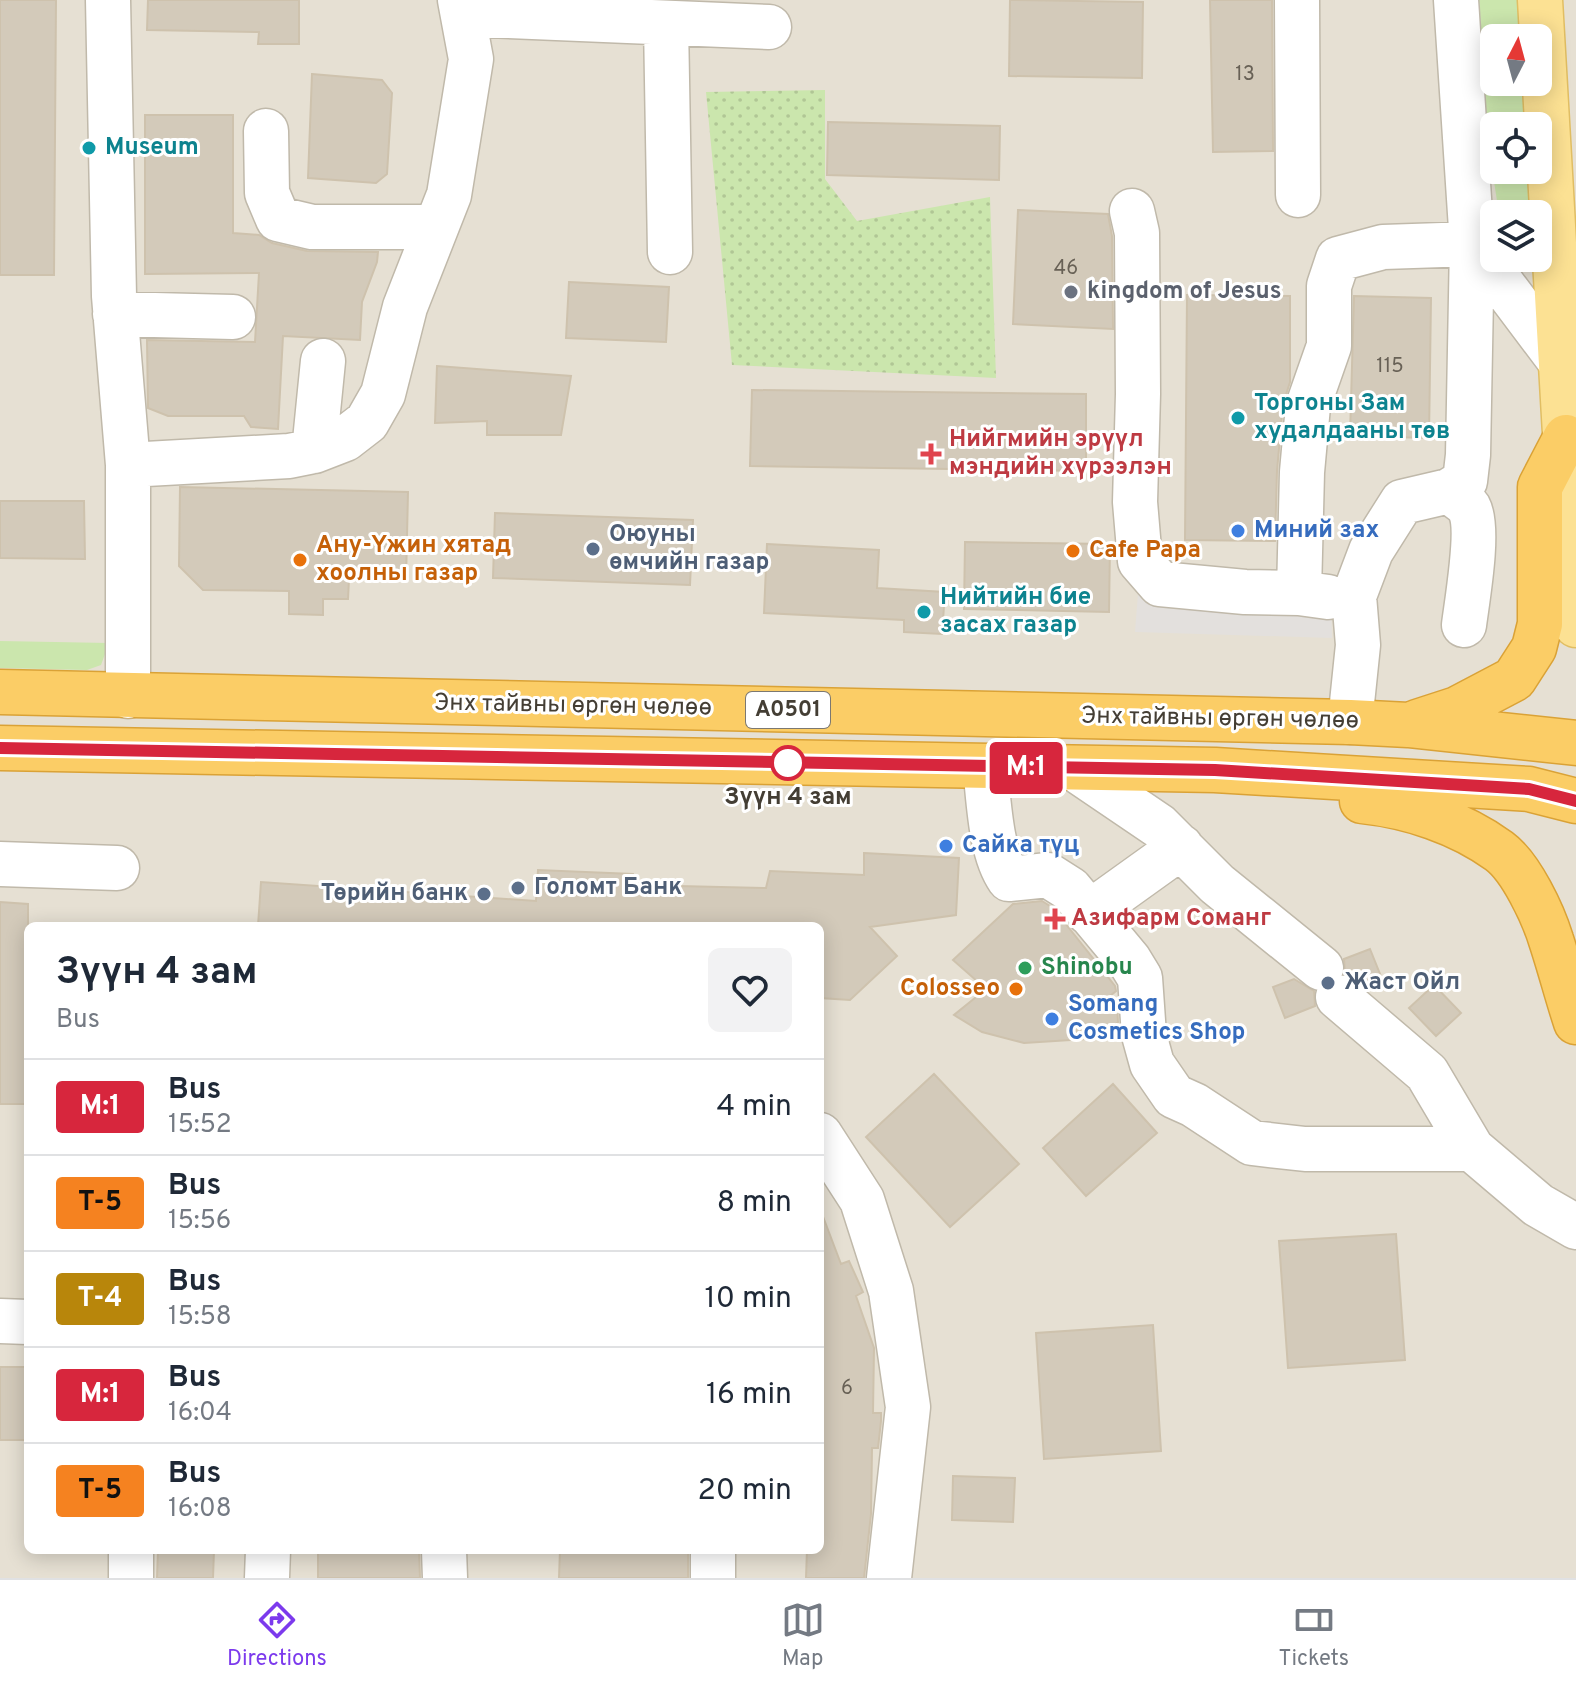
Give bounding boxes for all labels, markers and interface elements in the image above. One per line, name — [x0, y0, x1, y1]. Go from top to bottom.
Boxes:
north arrow — [1480, 24, 1552, 96]
map controls — [1480, 24, 1552, 272]
house number: 13 — [1235, 62, 1255, 88]
button: locate — [1480, 112, 1552, 184]
place label: Museum — [105, 133, 199, 163]
marker: Museum — [80, 139, 98, 157]
button: layers — [1480, 200, 1552, 272]
house number: 46 — [1054, 256, 1078, 282]
place label: kingdom of Jesus — [1087, 277, 1282, 307]
marker: kingdom of Jesus — [1062, 283, 1080, 301]
house number: 115 — [1376, 354, 1404, 380]
place label: Торгоны Зам худалдааны төв — [1254, 389, 1450, 447]
marker: Торгоны Зам худалдааны төв — [1229, 409, 1247, 427]
place label: Нийгмийн эрүүл мэндийн хүрээлэн — [949, 425, 1172, 483]
marker: Нийгмийн эрүүл мэндийн хүрээлэн — [920, 443, 942, 465]
place label: Миний зах — [1254, 516, 1379, 546]
place label: Оюуны өмчийн газар — [609, 520, 769, 578]
marker: Миний зах — [1229, 522, 1247, 540]
place label: Ану-Үжин хятад хоолны газар — [316, 531, 511, 589]
place label: Cafe Papa — [1089, 536, 1201, 566]
marker: Оюуны өмчийн газар — [584, 540, 602, 558]
marker: Cafe Papa — [1064, 542, 1082, 560]
marker: Ану-Үжин хятад хоолны газар — [291, 551, 309, 569]
place label: Нийтийн бие засах газар — [940, 583, 1091, 641]
marker: Нийтийн бие засах газар — [915, 603, 933, 621]
street label: Энх тайвны өргөн чөлөө — [434, 689, 712, 723]
road number: A0501 — [746, 692, 830, 728]
street label: Энх тайвны өргөн чөлөө — [1081, 702, 1359, 736]
line badge: М:1 — [980, 742, 1072, 794]
marker: Зүүн 4 зам — [771, 746, 805, 780]
text: М:1 — [1006, 750, 1046, 786]
place label: Зүүн 4 зам — [724, 783, 852, 813]
place label: Сайка түц — [962, 831, 1079, 861]
marker: Сайка түц — [937, 837, 955, 855]
place label: Голомт Банк — [534, 873, 682, 903]
place label: Төрийн банк — [321, 879, 468, 909]
marker: Голомт Банк — [509, 879, 527, 897]
marker: Төрийн банк — [475, 885, 493, 903]
place label: Азифарм Соманг — [1071, 904, 1271, 934]
marker: Азифарм Соманг — [1046, 910, 1064, 928]
button: heart — [708, 948, 792, 1032]
text: Зүүн 4 зам — [56, 949, 258, 998]
place label: Shinobu — [1041, 953, 1133, 983]
marker: Shinobu — [1016, 959, 1034, 977]
place label: Жаст Ойл — [1344, 968, 1460, 998]
place label: Colosseo — [900, 974, 1000, 1004]
marker: Жаст Ойл — [1319, 974, 1337, 992]
marker: Colosseo — [1007, 980, 1025, 998]
place label: Somang Cosmetics Shop — [1068, 990, 1245, 1048]
text: Bus — [56, 1004, 100, 1037]
marker: Somang Cosmetics Shop — [1043, 1010, 1061, 1028]
text: Bus — [168, 1072, 221, 1109]
text: М:1 — [80, 1089, 120, 1125]
text: 4 min — [716, 1089, 792, 1126]
text: 15:52 — [168, 1109, 232, 1142]
text: Bus — [168, 1168, 221, 1205]
text: Т-5 — [78, 1185, 122, 1221]
text: 8 min — [717, 1185, 792, 1222]
text: 15:56 — [168, 1205, 231, 1238]
text: Bus — [168, 1264, 221, 1301]
text: Т-4 — [77, 1281, 123, 1317]
text: 10 min — [705, 1281, 792, 1318]
text: 15:58 — [168, 1301, 232, 1334]
text: Bus — [168, 1360, 221, 1397]
house number: 6 — [841, 1376, 853, 1402]
text: М:1 — [80, 1377, 120, 1413]
text: 16 min — [706, 1377, 792, 1414]
text: 16:04 — [168, 1397, 232, 1430]
text: Bus — [168, 1456, 221, 1493]
text: Т-5 — [78, 1473, 122, 1509]
text: 20 min — [697, 1473, 792, 1510]
text: 16:08 — [168, 1493, 232, 1526]
tab: Directions — [227, 1598, 327, 1673]
tab: Map — [781, 1598, 825, 1673]
tab: Tickets — [1279, 1598, 1349, 1673]

